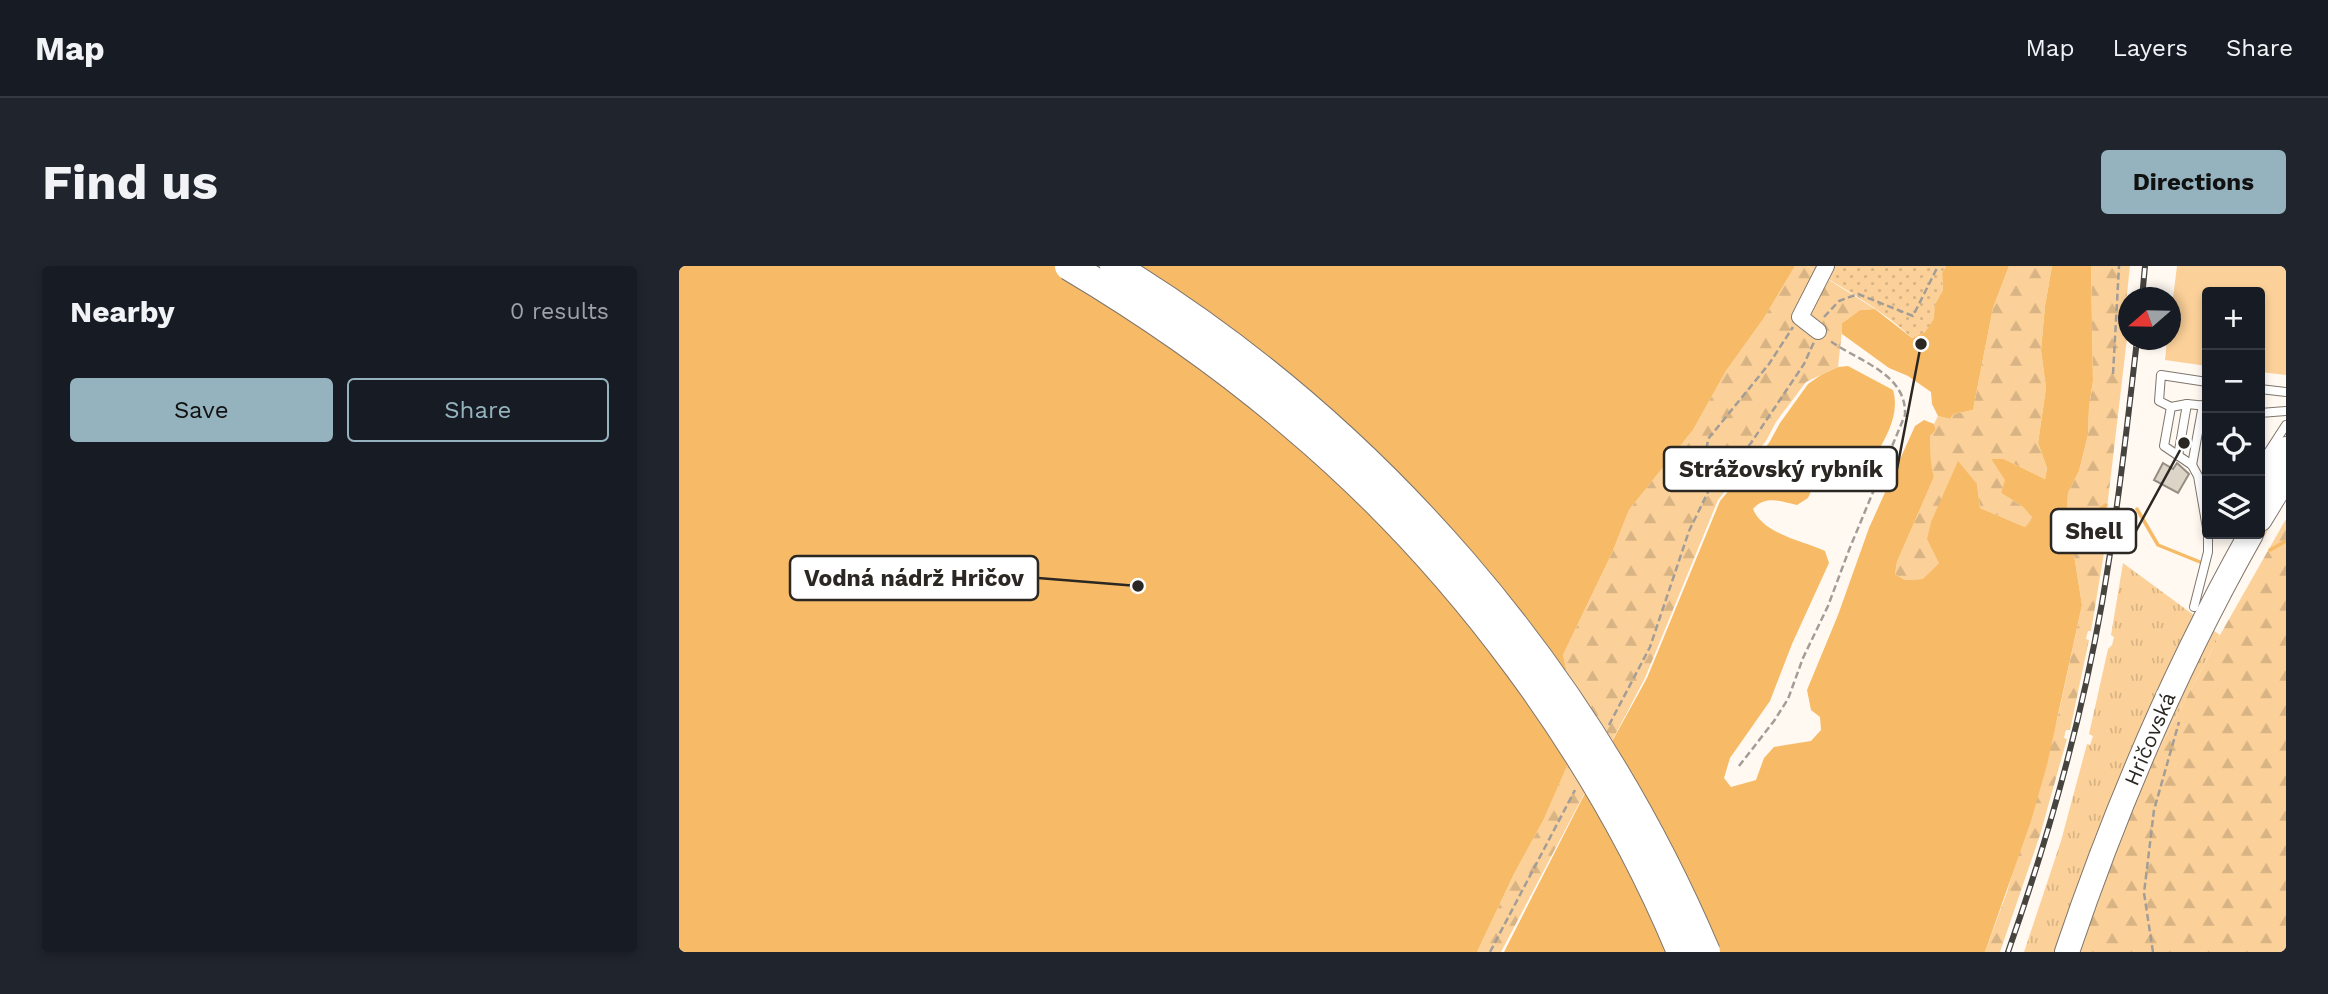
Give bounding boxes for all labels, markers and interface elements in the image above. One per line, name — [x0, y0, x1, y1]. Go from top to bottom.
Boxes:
text: Map — [35, 29, 105, 68]
text: Map — [2026, 34, 2074, 62]
text: Layers — [2112, 34, 2188, 62]
text: Share — [2226, 34, 2293, 62]
button: Directions — [2101, 150, 2286, 214]
text: Find us — [42, 153, 218, 211]
north arrow — [2118, 287, 2181, 350]
map controls — [2202, 287, 2265, 539]
button: + — [2202, 287, 2265, 350]
text: Nearby — [70, 294, 175, 329]
text: 0 results — [510, 298, 609, 325]
button: − — [2202, 350, 2265, 413]
button: Save — [70, 378, 333, 442]
button: Share — [347, 378, 609, 442]
button: locate — [2202, 413, 2265, 476]
callout: Strážovský rybník — [1664, 447, 1897, 491]
text: Strážovský rybník — [1679, 456, 1884, 483]
button: layers — [2202, 476, 2265, 539]
callout: Shell — [2051, 509, 2136, 553]
text: Shell — [2065, 518, 2123, 545]
callout: Vodná nádrž Hričov — [790, 556, 1038, 600]
text: Vodná nádrž Hričov — [804, 565, 1024, 592]
street label: Hričovská — [2119, 688, 2180, 789]

